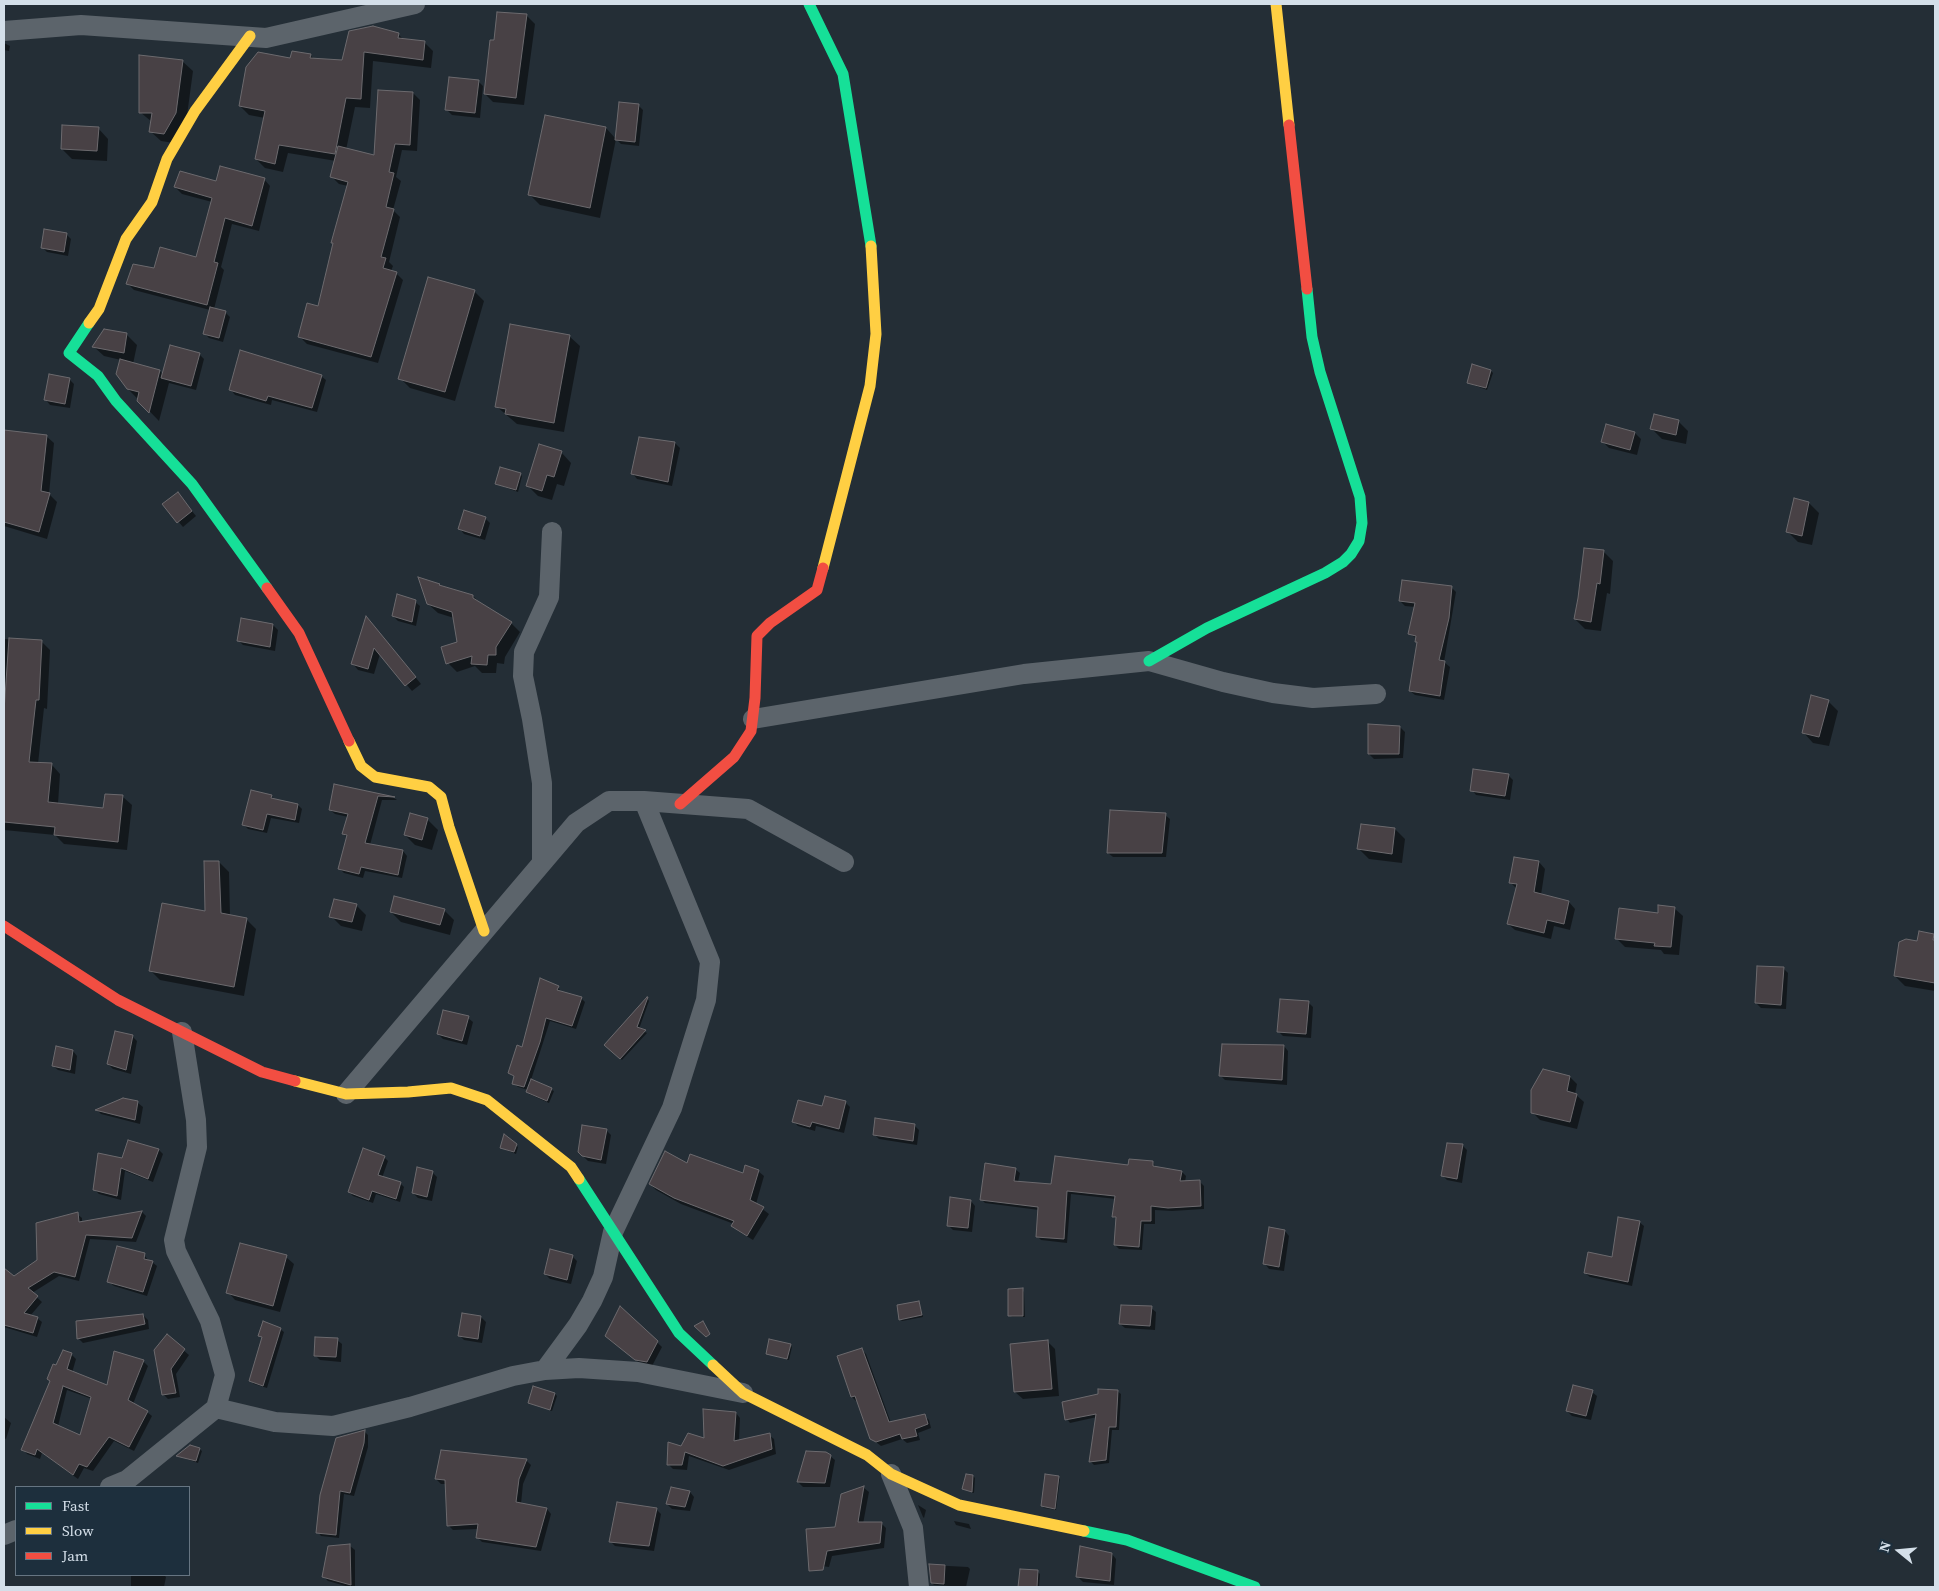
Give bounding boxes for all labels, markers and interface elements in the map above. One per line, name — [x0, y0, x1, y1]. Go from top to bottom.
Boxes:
legend — [15, 1486, 190, 1576]
text: Fast — [62, 1495, 89, 1516]
text: Slow — [62, 1520, 94, 1541]
north arrow — [1874, 1526, 1924, 1576]
text: N — [1874, 1539, 1896, 1554]
text: Jam — [62, 1545, 88, 1566]

